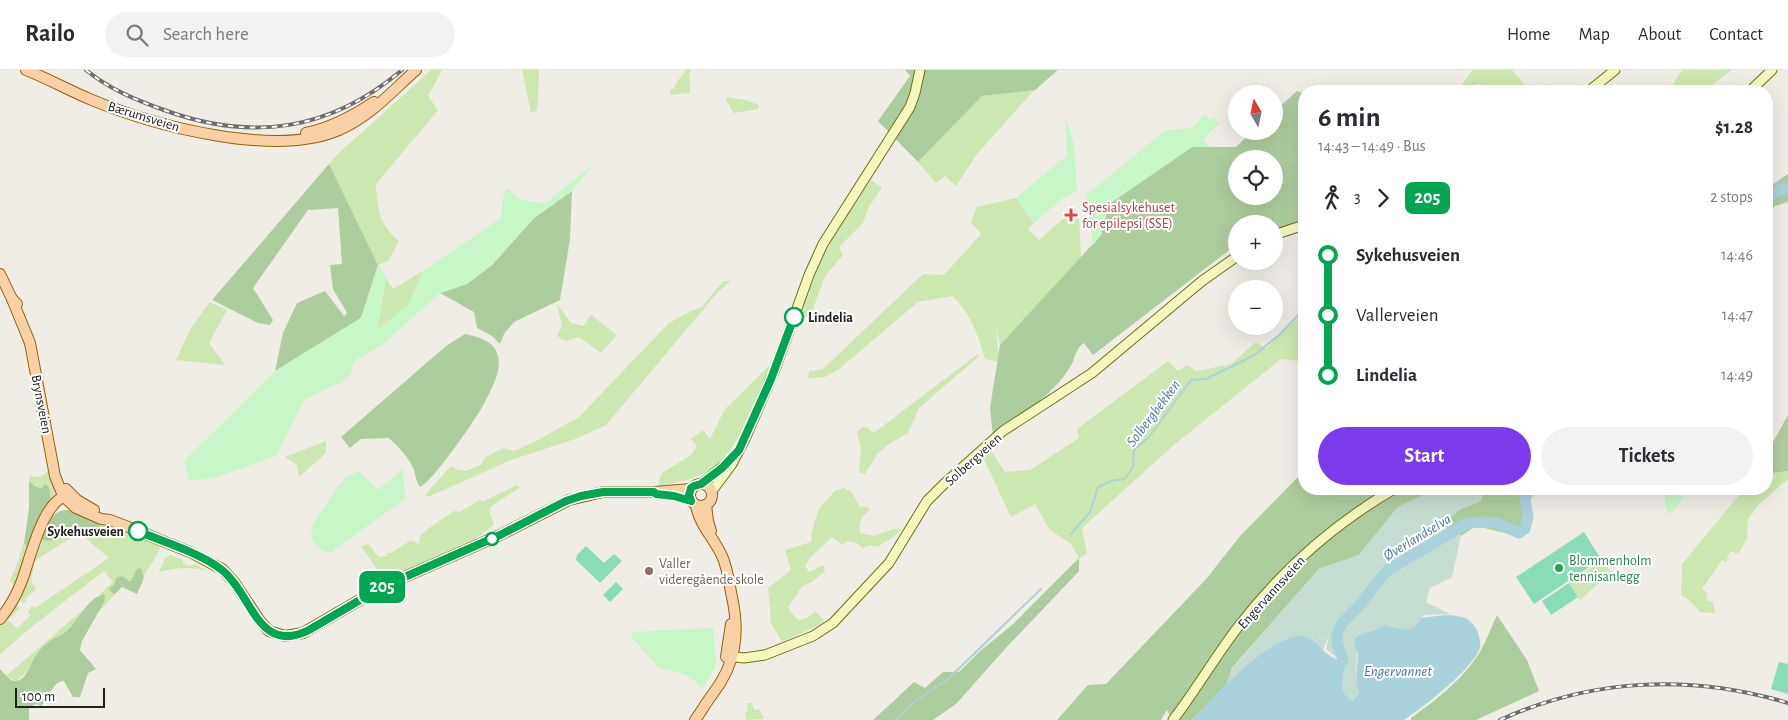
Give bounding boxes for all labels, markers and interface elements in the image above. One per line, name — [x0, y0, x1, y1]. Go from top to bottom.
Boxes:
search box — [105, 12, 455, 57]
icon: search — [123, 21, 151, 49]
text: Railo — [25, 22, 75, 46]
text: Search here — [163, 25, 249, 44]
text: Home — [1507, 26, 1550, 44]
text: Map — [1578, 26, 1610, 44]
text: About — [1638, 26, 1681, 44]
text: Contact — [1709, 26, 1763, 44]
north arrow — [1228, 85, 1282, 140]
map controls — [1228, 85, 1283, 335]
street label: Bærumsveien — [106, 99, 181, 134]
text: 6 min — [1318, 104, 1380, 132]
text: $1.28 — [1715, 118, 1753, 137]
text: 14:43 – 14:49 · Bus — [1318, 138, 1426, 154]
button: locate — [1228, 150, 1283, 205]
icon: walk — [1318, 184, 1346, 212]
icon: forward — [1369, 184, 1397, 212]
text: 3 — [1354, 189, 1361, 205]
text: 205 — [1415, 189, 1440, 207]
text: 2 stops — [1710, 189, 1753, 205]
place label: Spesialsykehuset for epilepsi (SSE) — [1082, 201, 1176, 231]
marker: Spesialsykehuset for epilepsi (SSE) — [1064, 208, 1078, 222]
button: + — [1228, 215, 1283, 270]
text: Sykehusveien — [1356, 246, 1460, 265]
text: 14:46 — [1721, 247, 1753, 263]
button: − — [1228, 280, 1283, 335]
text: Vallerveien — [1356, 306, 1439, 325]
marker: Lindelia — [784, 307, 804, 327]
text: 14:47 — [1722, 307, 1753, 323]
place label: Lindelia — [808, 311, 853, 325]
text: Lindelia — [1356, 366, 1417, 385]
text: 14:49 — [1721, 367, 1753, 383]
street label: Brynsveien — [28, 374, 54, 435]
water label: Solbergbekken — [1124, 377, 1183, 449]
button: Start — [1318, 427, 1531, 485]
button: Tickets — [1541, 427, 1753, 485]
street label: Solbergveien — [943, 431, 1005, 489]
water label: Øverlandselva — [1381, 511, 1454, 563]
marker: Sykehusveien — [128, 521, 148, 541]
place label: Sykehusveien — [47, 525, 124, 539]
unlabelled marker — [485, 532, 499, 546]
street label: Engervannsveien — [1236, 554, 1308, 632]
place label: Blommenholm tennisanlegg — [1569, 554, 1651, 584]
place label: Valler videregående skole — [659, 557, 764, 587]
marker: Blommenholm tennisanlegg — [1553, 562, 1565, 574]
marker: Valler videregående skole — [643, 565, 655, 577]
line badge: 205 — [353, 571, 411, 603]
text: 205 — [369, 578, 395, 596]
water label: Engervannet — [1364, 664, 1432, 679]
scale bar — [15, 685, 105, 708]
text: 100 m — [22, 690, 55, 704]

